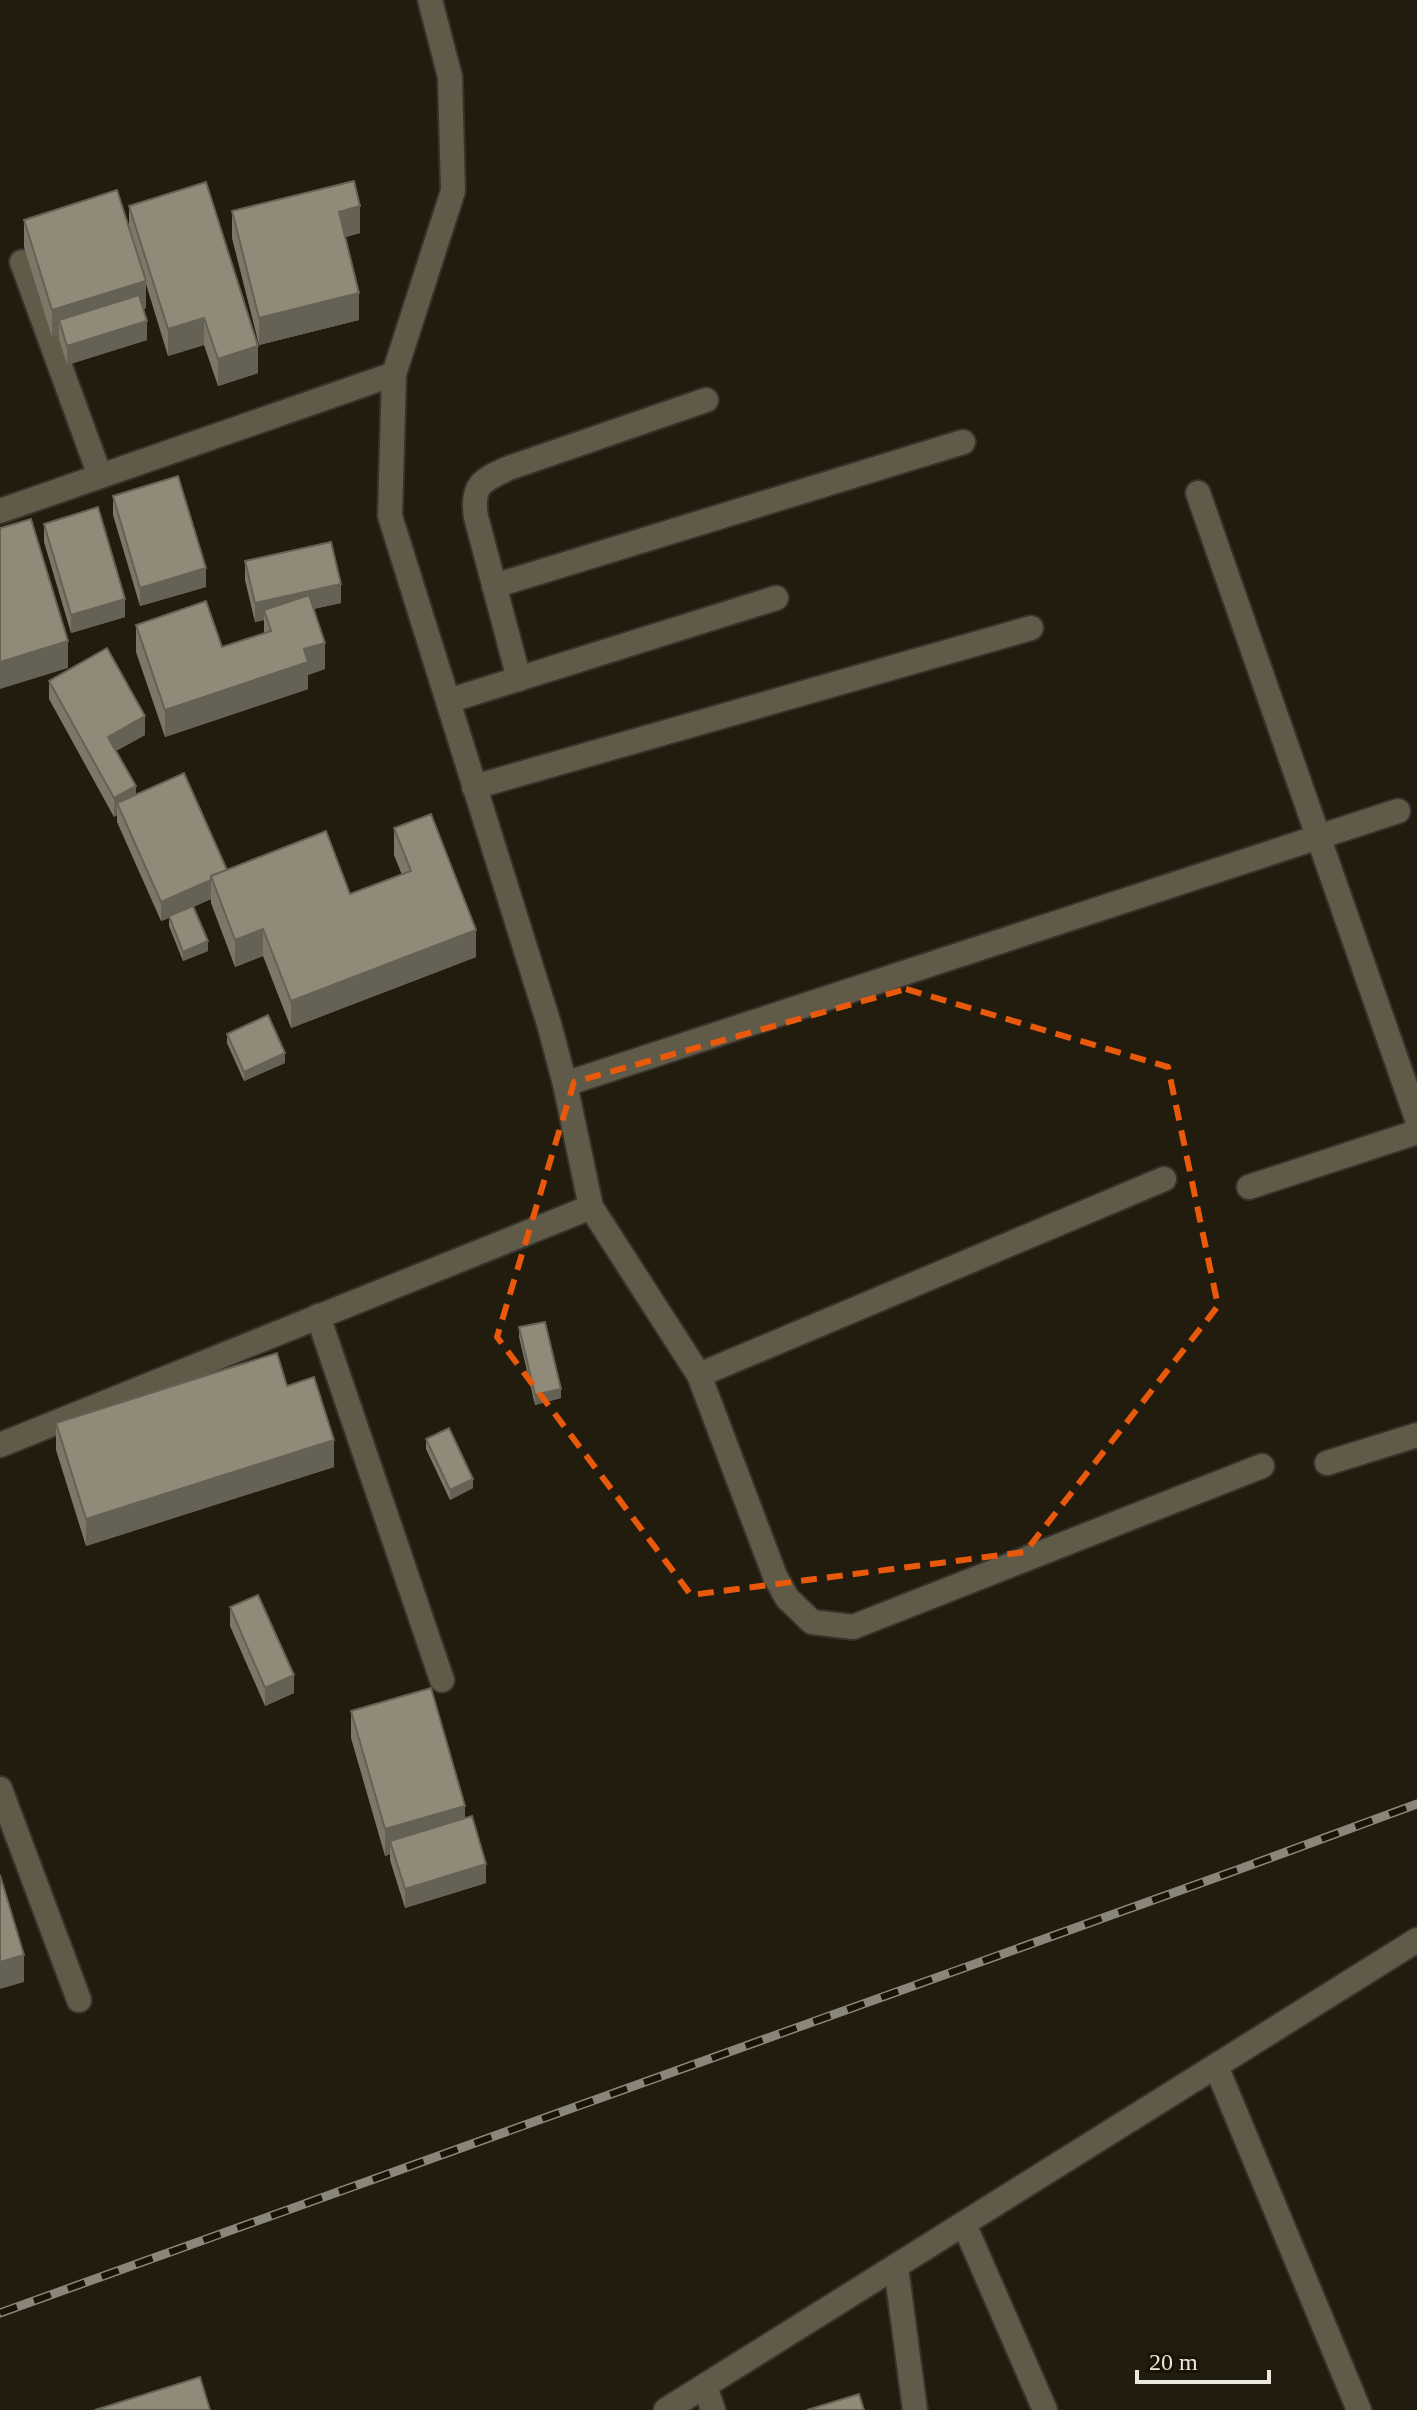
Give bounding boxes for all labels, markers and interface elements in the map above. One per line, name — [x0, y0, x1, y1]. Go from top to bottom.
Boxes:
scale bar — [1137, 2334, 1269, 2384]
text: 20 m — [1149, 2349, 1198, 2375]

